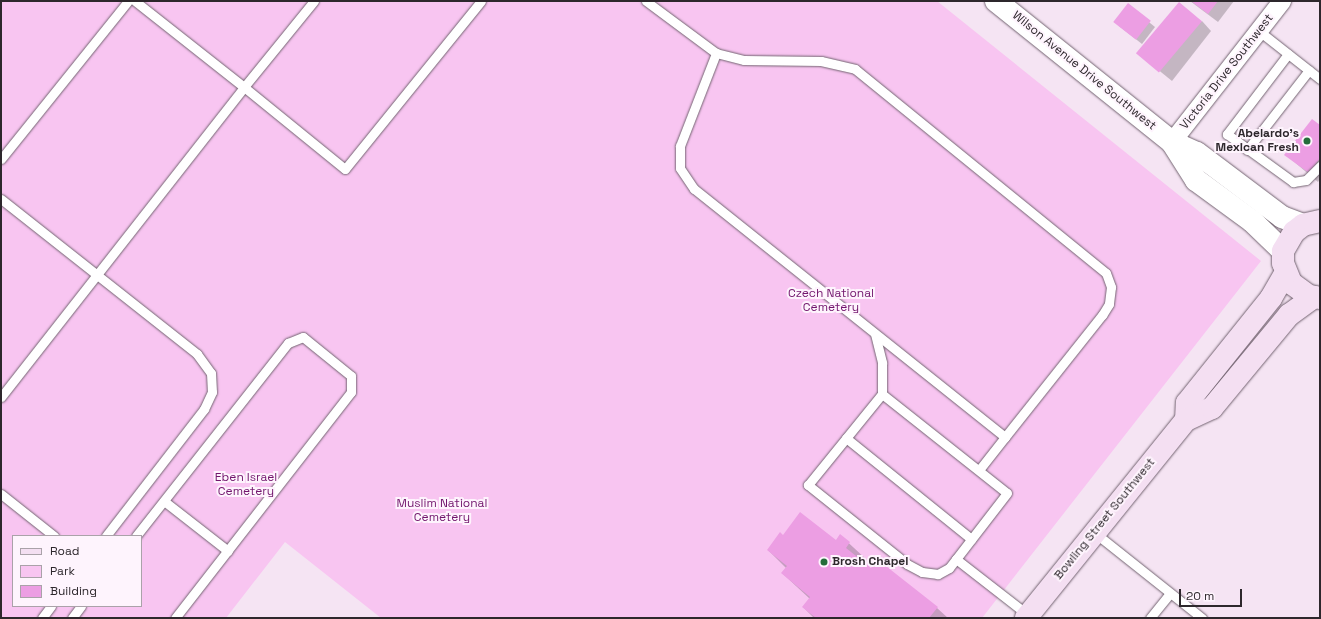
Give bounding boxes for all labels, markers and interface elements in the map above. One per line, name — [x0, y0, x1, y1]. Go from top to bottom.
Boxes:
street label: Wilson Avenue Drive Southwest — [1009, 8, 1159, 134]
street label: Victoria Drive Southwest — [1177, 11, 1277, 133]
place label: Abelardo's Mexican Fresh — [1216, 127, 1299, 155]
marker: Abelardo's Mexican Fresh — [1302, 136, 1312, 146]
park label: Czech National Cemetery — [788, 287, 874, 315]
street label: Bowling Street Southwest — [1052, 455, 1158, 583]
park label: Eben Israel Cemetery — [215, 471, 277, 499]
park label: Muslim National Cemetery — [397, 497, 487, 525]
legend — [12, 535, 142, 607]
text: Road — [50, 543, 79, 559]
place label: Brosh Chapel — [832, 555, 908, 569]
marker: Brosh Chapel — [819, 557, 829, 567]
text: Park — [50, 563, 75, 579]
scale bar — [1181, 581, 1244, 607]
text: Building — [50, 583, 97, 599]
text: 20 m — [1186, 588, 1214, 604]

